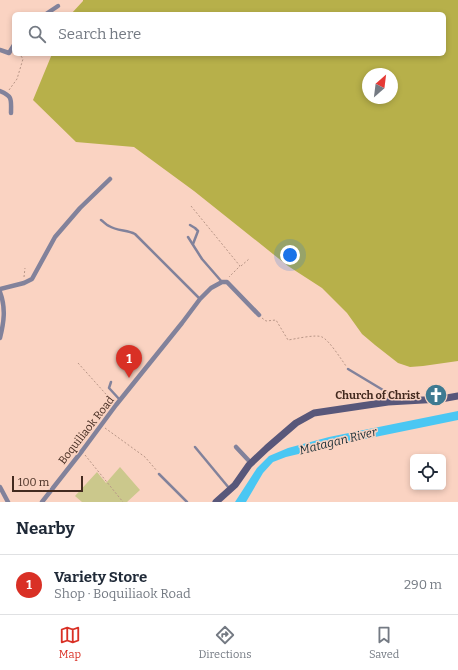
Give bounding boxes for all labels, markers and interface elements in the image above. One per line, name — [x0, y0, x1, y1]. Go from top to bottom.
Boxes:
search box — [12, 12, 446, 56]
icon: search — [26, 23, 48, 45]
text: Search here — [58, 25, 141, 43]
north arrow — [362, 68, 398, 104]
your location — [280, 245, 300, 265]
pin: 1 — [116, 345, 142, 378]
church icon: Church of Christ — [423, 382, 449, 408]
place label: Church of Christ — [335, 389, 421, 402]
street label: Boquiliaok Road — [56, 393, 117, 467]
water label: Matagan River — [298, 424, 379, 457]
map controls — [410, 454, 446, 490]
button: locate — [410, 454, 446, 490]
scale bar — [12, 474, 83, 493]
text: 100 m — [18, 476, 49, 489]
text: Nearby — [16, 518, 75, 539]
text: Variety Store — [54, 568, 147, 586]
text: 1 — [26, 577, 32, 592]
text: 290 m — [404, 577, 442, 592]
text: Shop · Boquiliaok Road — [54, 586, 191, 601]
tab: Map — [59, 624, 81, 661]
tab: Directions — [199, 624, 251, 661]
tab: Saved — [369, 624, 399, 661]

